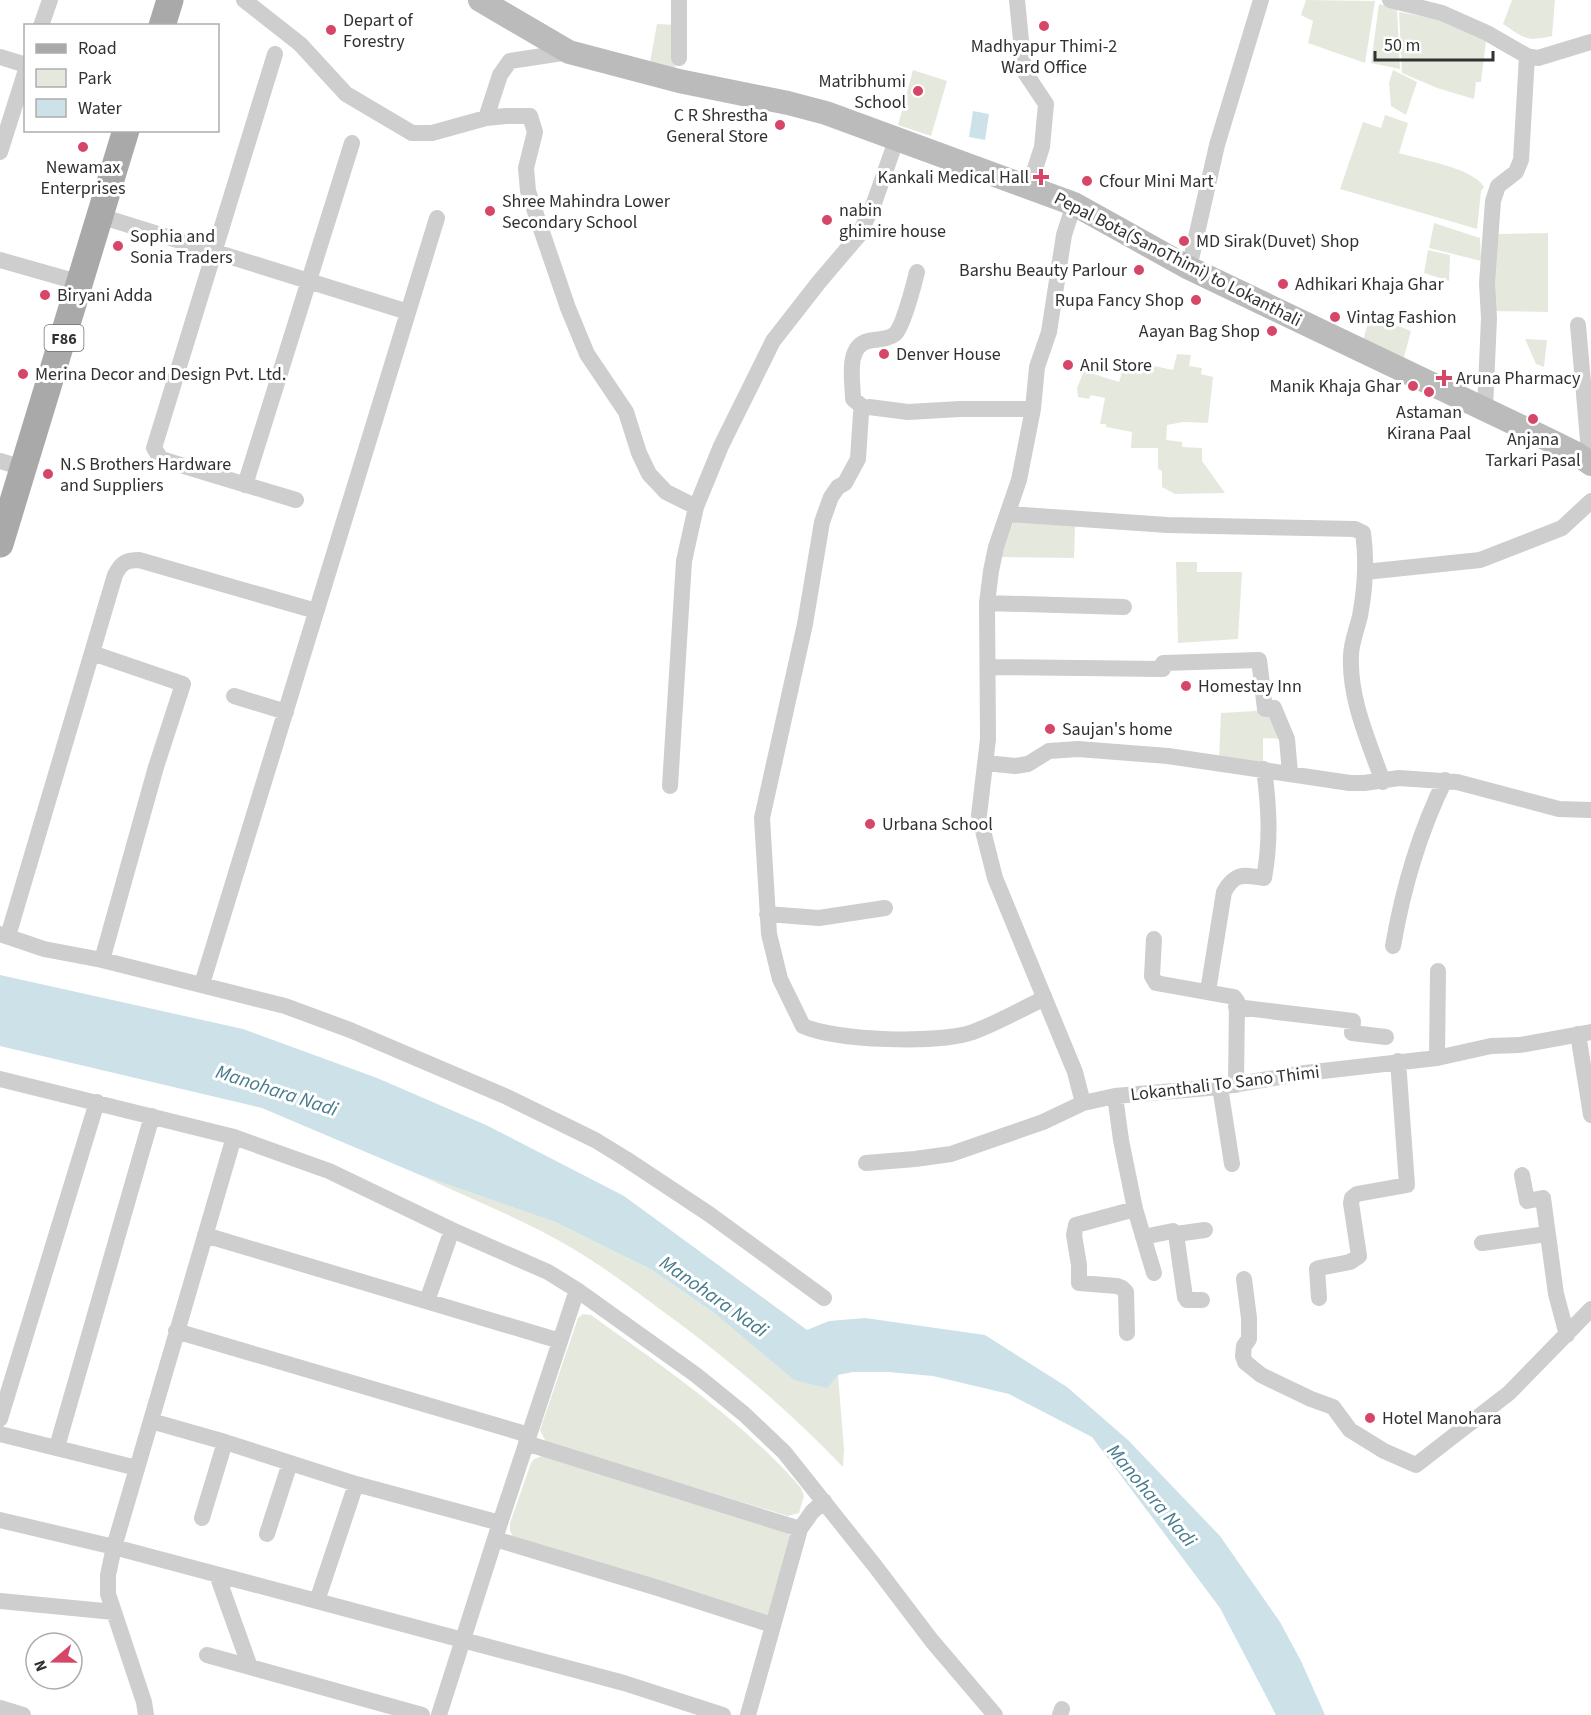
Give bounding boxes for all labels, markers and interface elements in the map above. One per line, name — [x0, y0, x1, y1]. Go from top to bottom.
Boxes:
place label: Depart of Forestry — [343, 8, 413, 54]
marker: Madhyapur Thimi-2 Ward Office — [1037, 19, 1051, 33]
marker: Depart of Forestry — [324, 23, 338, 37]
legend — [24, 24, 219, 132]
scale bar — [1375, 24, 1494, 62]
text: 50 m — [1384, 33, 1420, 58]
place label: Madhyapur Thimi-2 Ward Office — [971, 34, 1117, 80]
text: Road — [78, 36, 117, 61]
text: Park — [78, 66, 112, 91]
place label: Matribhumi School — [818, 69, 906, 115]
marker: Matribhumi School — [911, 84, 925, 98]
text: Water — [78, 96, 122, 121]
place label: C R Shrestha General Store — [666, 103, 768, 149]
marker: C R Shrestha General Store — [773, 118, 787, 132]
marker: Newamax Enterprises — [76, 140, 90, 154]
place label: Newamax Enterprises — [40, 155, 126, 201]
place label: Kankali Medical Hall — [878, 165, 1029, 190]
place label: Cfour Mini Mart — [1099, 169, 1214, 194]
marker: Kankali Medical Hall — [1034, 170, 1048, 184]
marker: Cfour Mini Mart — [1080, 174, 1094, 188]
street label: Pepal Bota(SanoThimi) to Lokanthali — [1050, 186, 1306, 333]
place label: Shree Mahindra Lower Secondary School — [502, 189, 671, 235]
place label: nabin ghimire house — [839, 198, 946, 244]
marker: Shree Mahindra Lower Secondary School — [483, 204, 497, 218]
marker: nabin ghimire house — [820, 213, 834, 227]
place label: Sophia and Sonia Traders — [130, 224, 233, 270]
place label: MD Sirak(Duvet) Shop — [1196, 229, 1359, 254]
marker: MD Sirak(Duvet) Shop — [1177, 234, 1191, 248]
marker: Sophia and Sonia Traders — [111, 239, 125, 253]
place label: Barshu Beauty Parlour — [959, 258, 1128, 283]
marker: Barshu Beauty Parlour — [1132, 263, 1146, 277]
place label: Adhikari Khaja Ghar — [1295, 272, 1444, 297]
marker: Adhikari Khaja Ghar — [1276, 277, 1290, 291]
place label: Biryani Adda — [57, 283, 153, 308]
marker: Biryani Adda — [38, 288, 52, 302]
place label: Rupa Fancy Shop — [1055, 288, 1184, 313]
marker: Rupa Fancy Shop — [1189, 293, 1203, 307]
place label: Vintag Fashion — [1347, 305, 1457, 330]
marker: Vintag Fashion — [1328, 310, 1342, 324]
place label: Aayan Bag Shop — [1139, 319, 1260, 344]
marker: Aayan Bag Shop — [1265, 324, 1279, 338]
road number: F86 — [44, 325, 84, 351]
place label: Denver House — [896, 342, 1001, 367]
marker: Denver House — [877, 347, 891, 361]
place label: Anil Store — [1080, 353, 1152, 378]
marker: Anil Store — [1061, 358, 1075, 372]
place label: Merina Decor and Design Pvt. Ltd. — [35, 362, 286, 387]
place label: Aruna Pharmacy — [1456, 366, 1581, 391]
marker: Merina Decor and Design Pvt. Ltd. — [16, 367, 30, 381]
marker: Aruna Pharmacy — [1437, 371, 1451, 385]
place label: Manik Khaja Ghar — [1269, 374, 1402, 399]
marker: Manik Khaja Ghar — [1406, 379, 1420, 393]
marker: Astaman Kirana Paal — [1422, 385, 1436, 399]
place label: Astaman Kirana Paal — [1387, 400, 1471, 446]
marker: Anjana Tarkari Pasal — [1526, 412, 1540, 426]
place label: Anjana Tarkari Pasal — [1485, 427, 1581, 473]
place label: N.S Brothers Hardware and Suppliers — [60, 452, 231, 498]
marker: N.S Brothers Hardware and Suppliers — [41, 467, 55, 481]
place label: Homestay Inn — [1198, 674, 1302, 699]
marker: Homestay Inn — [1179, 679, 1193, 693]
place label: Saujan's home — [1062, 717, 1173, 742]
marker: Saujan's home — [1043, 722, 1057, 736]
place label: Urbana School — [882, 812, 993, 837]
marker: Urbana School — [863, 817, 877, 831]
water label: Manohara Nadi — [212, 1058, 342, 1124]
street label: Lokanthali To Sano Thimi — [1129, 1059, 1321, 1108]
water label: Manohara Nadi — [654, 1249, 774, 1345]
place label: Hotel Manohara — [1382, 1406, 1502, 1431]
marker: Hotel Manohara — [1363, 1411, 1377, 1425]
water label: Manohara Nadi — [1100, 1438, 1203, 1553]
north arrow — [24, 1631, 84, 1691]
text: N — [29, 1657, 53, 1675]

